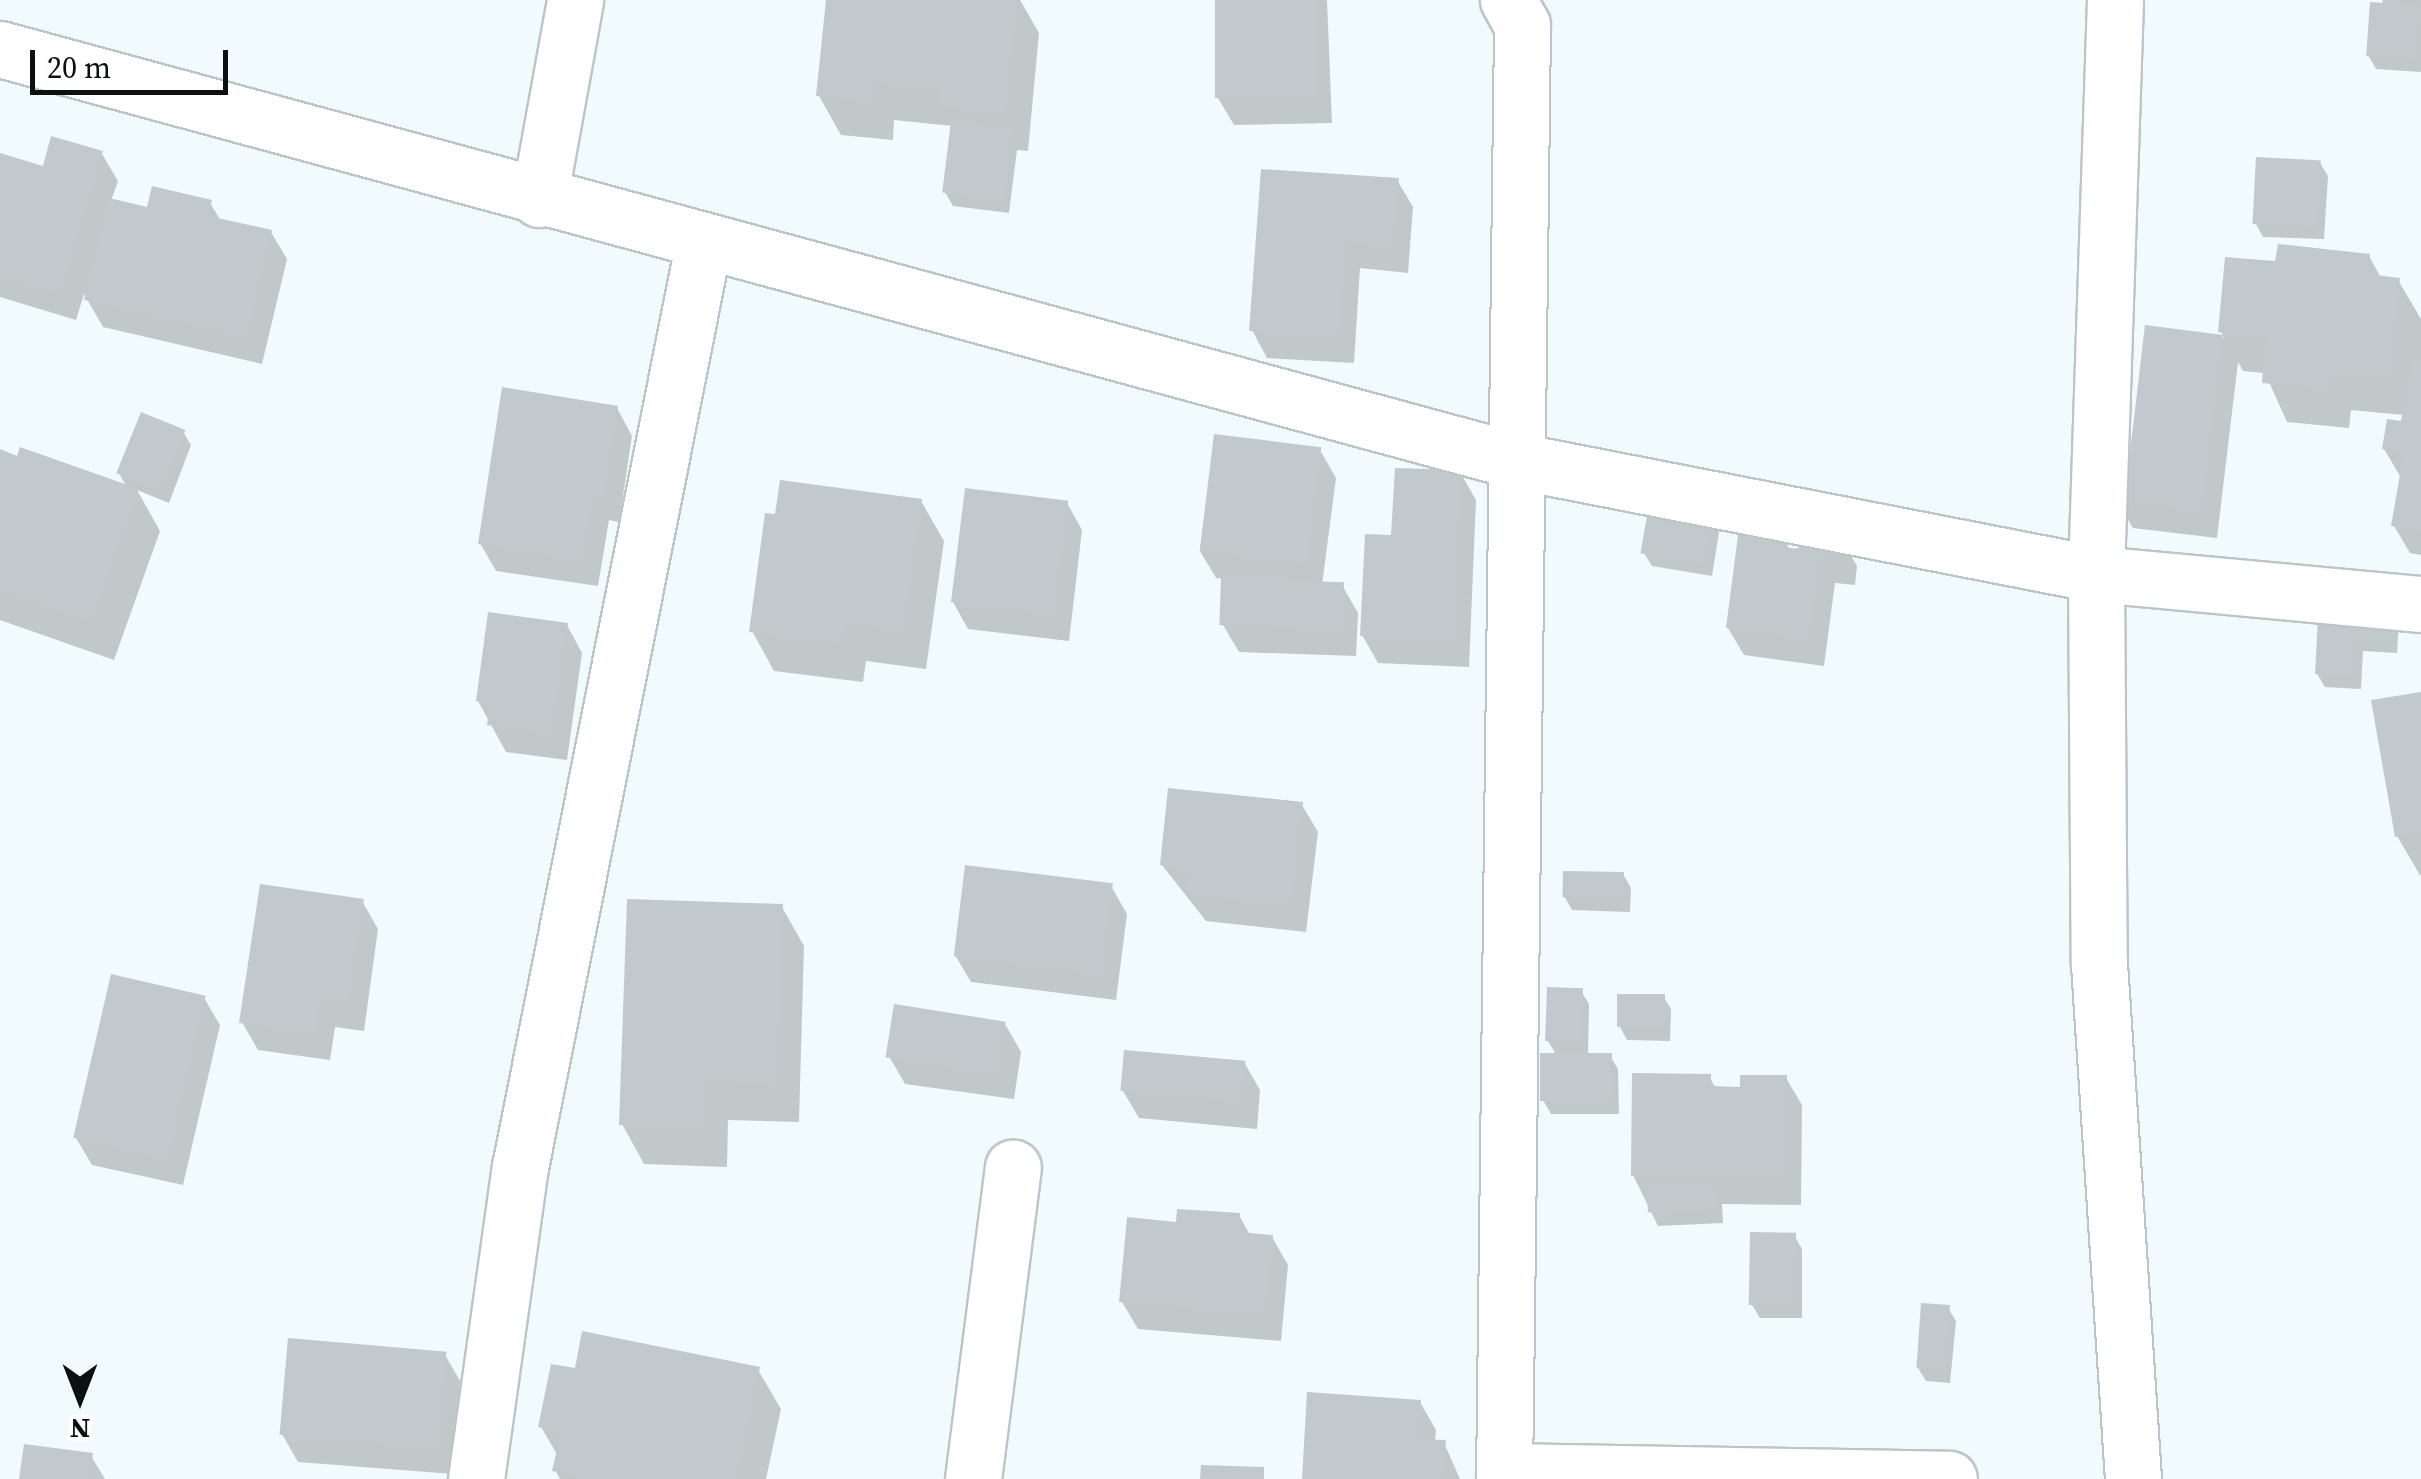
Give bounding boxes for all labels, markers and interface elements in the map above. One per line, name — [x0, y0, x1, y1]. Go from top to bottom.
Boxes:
scale bar — [35, 30, 232, 92]
text: 20 m — [47, 47, 111, 88]
north arrow — [30, 1349, 130, 1449]
text: N — [70, 1410, 90, 1448]

